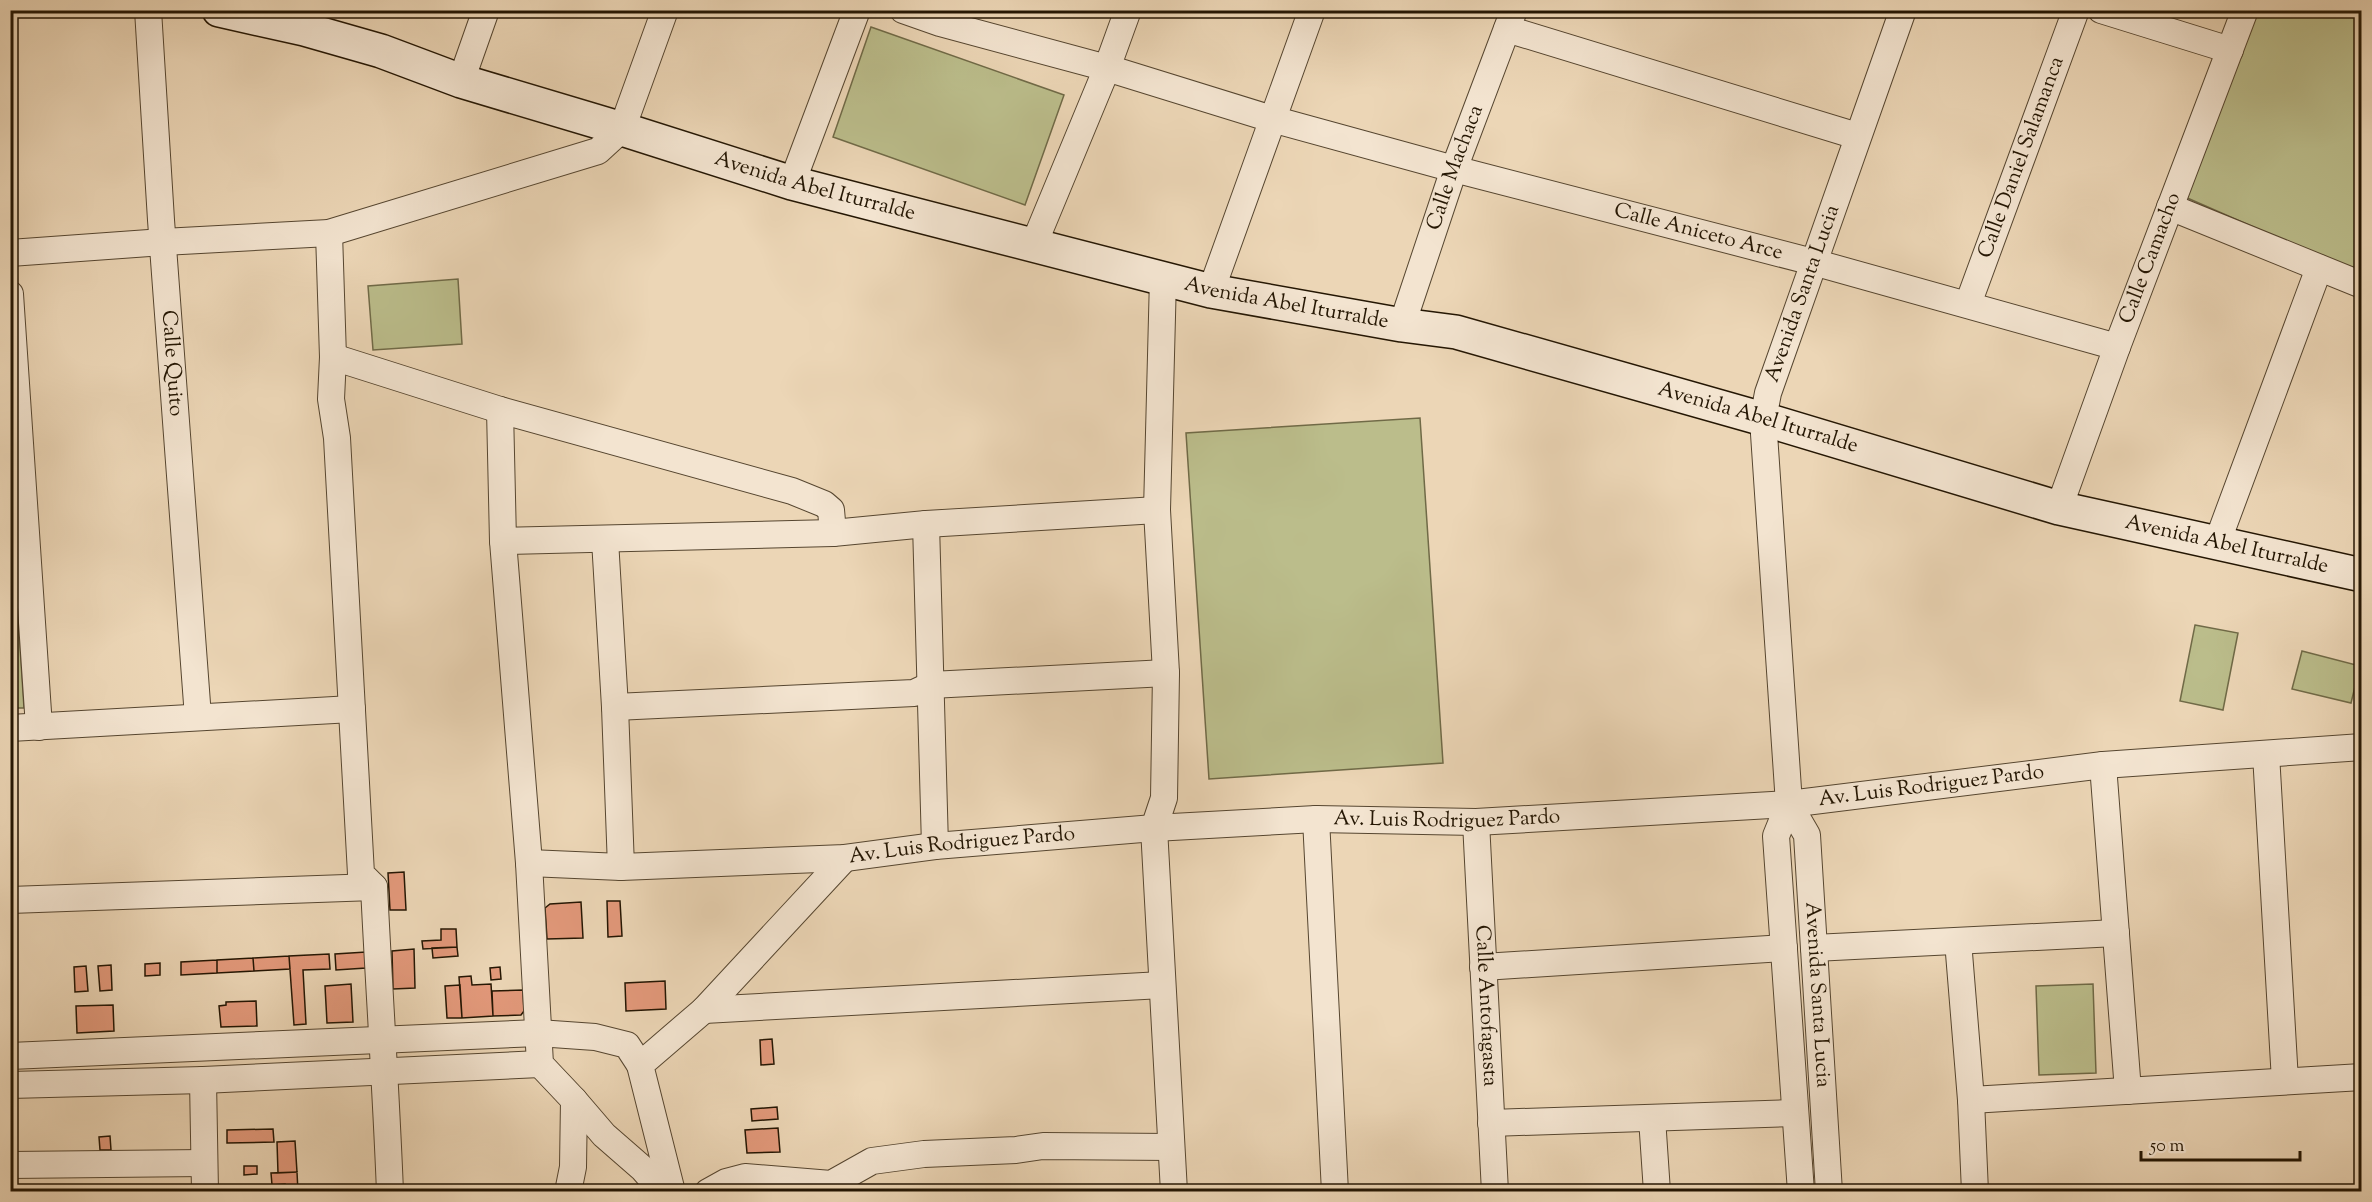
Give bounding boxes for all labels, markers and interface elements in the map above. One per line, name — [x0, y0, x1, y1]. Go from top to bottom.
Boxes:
street label: Calle Daniel Salamanca — [1971, 52, 2073, 263]
street label: Calle Machaca — [1420, 101, 1492, 234]
street label: Avenida Abel Iturralde — [710, 144, 919, 229]
street label: Calle Camacho — [2112, 188, 2189, 328]
street label: Calle Aniceto Arce — [1611, 196, 1786, 269]
street label: Avenida Santa Lucia — [1758, 201, 1848, 387]
street label: Avenida Abel Iturralde — [1181, 270, 1391, 337]
street label: Calle Quito — [153, 309, 191, 417]
street label: Avenida Abel Iturralde — [1654, 375, 1862, 462]
street label: Avenida Abel Iturralde — [2122, 508, 2331, 582]
street label: Av. Luis Rodriguez Pardo — [1817, 757, 2046, 815]
street label: Av. Luis Rodriguez Pardo — [1333, 802, 1561, 837]
street label: Av. Luis Rodriguez Pardo — [847, 820, 1076, 872]
street label: Avenida Santa Lucia — [1796, 901, 1838, 1089]
street label: Calle Antofagasta — [1466, 924, 1505, 1088]
scale bar — [2141, 1124, 2300, 1162]
text: 50 m — [2149, 1134, 2185, 1160]

